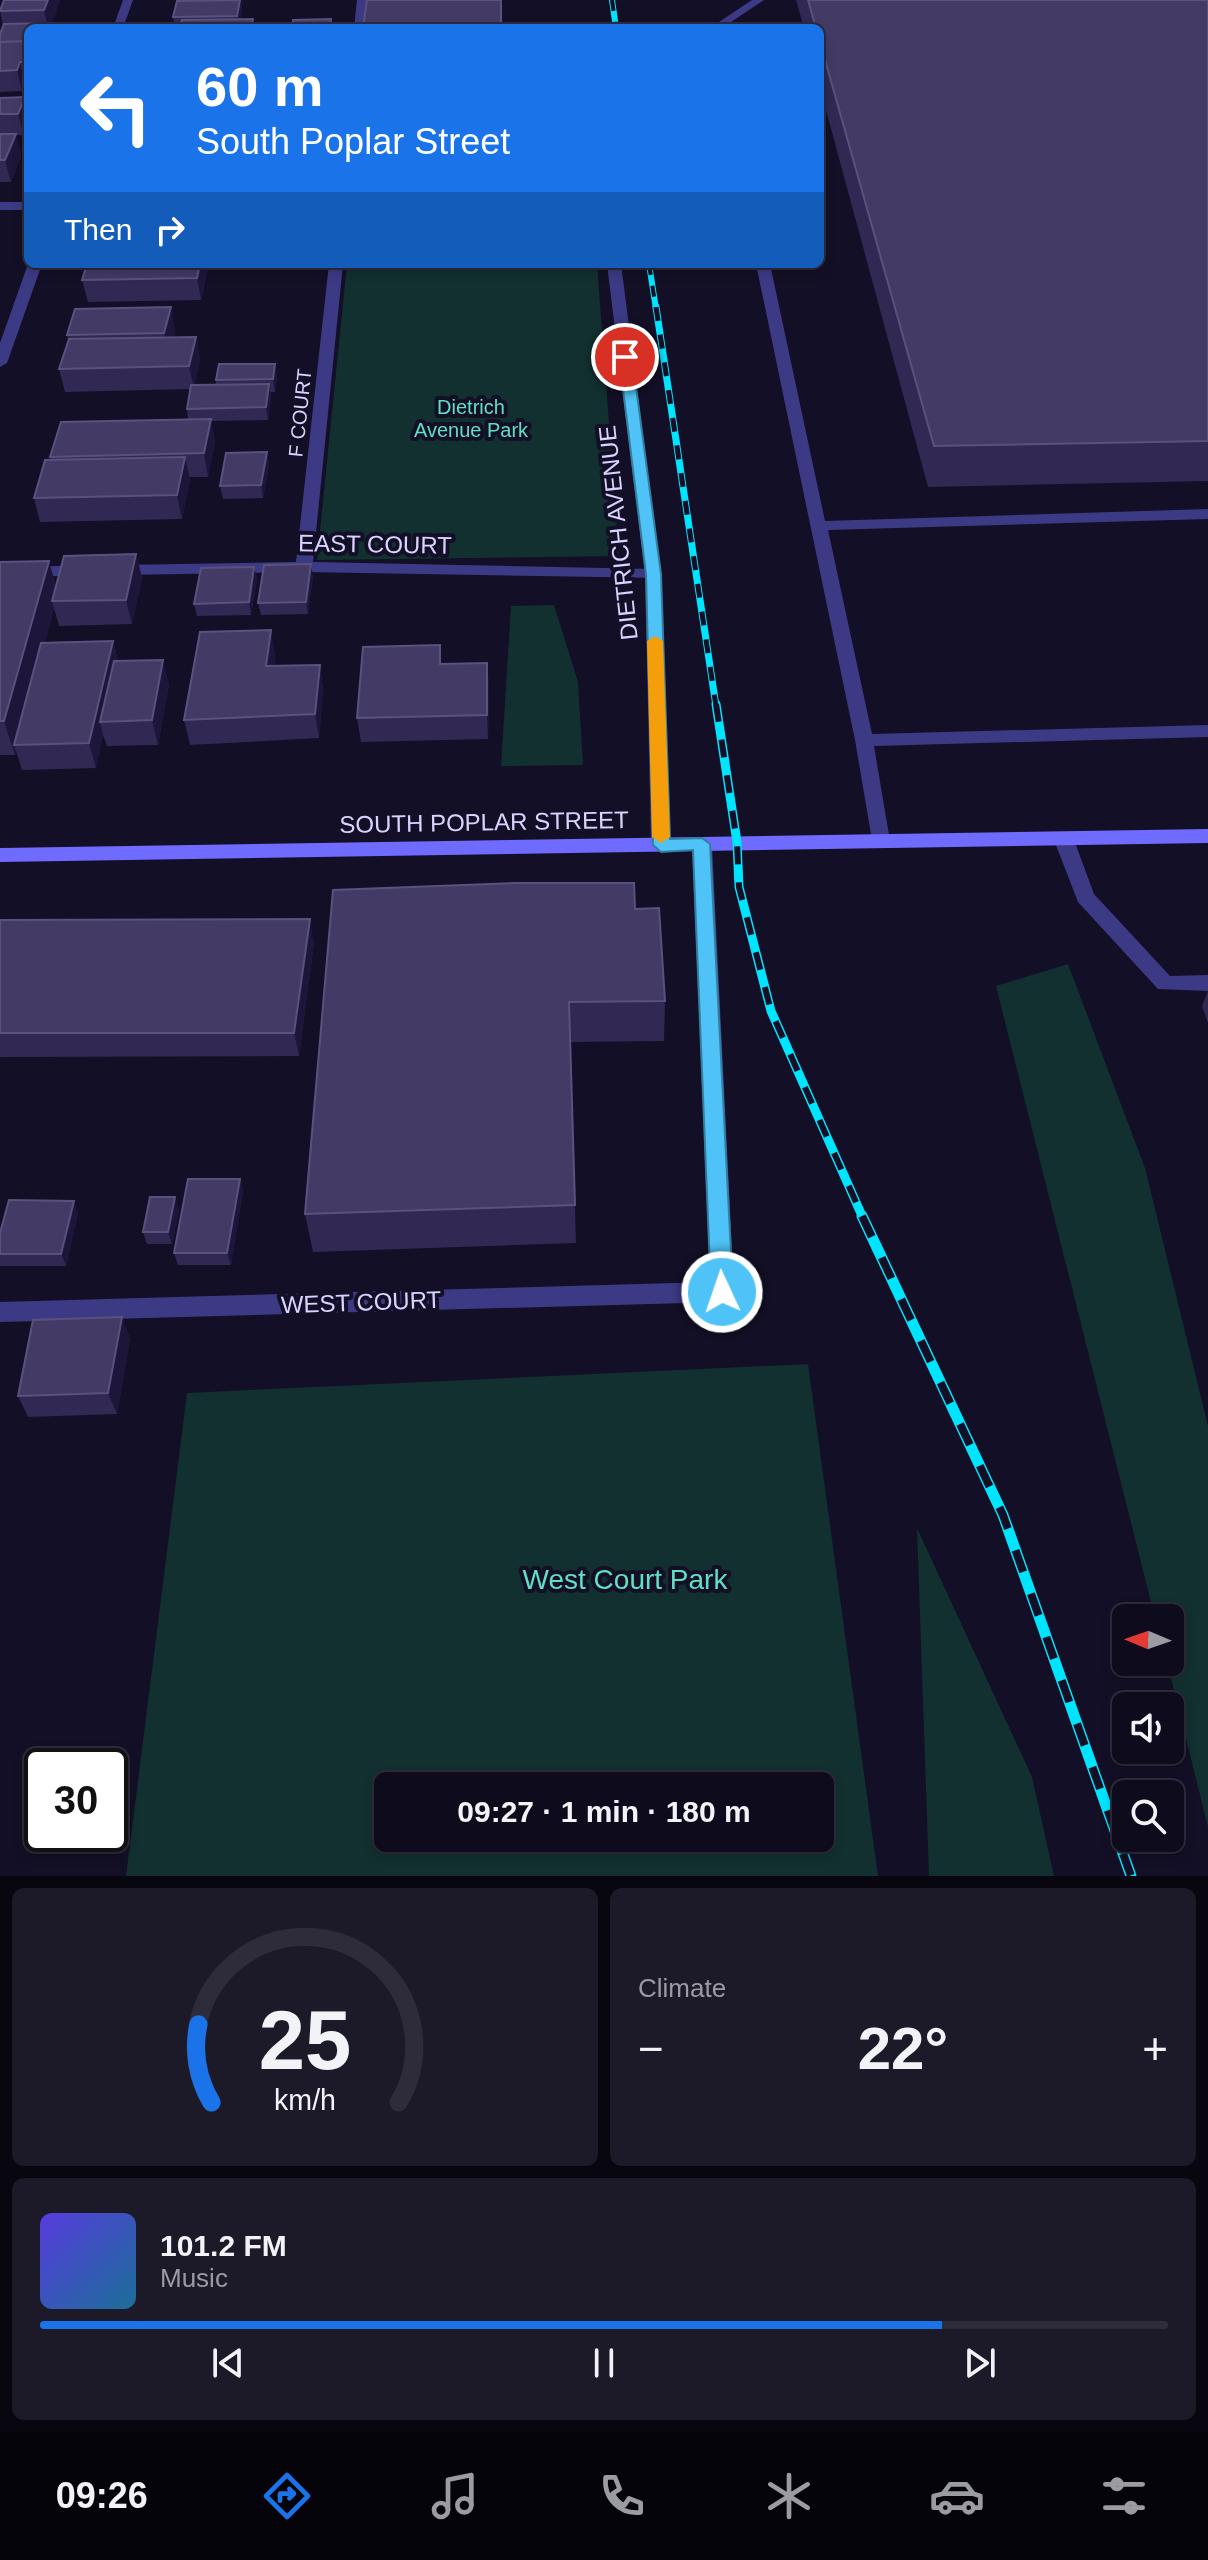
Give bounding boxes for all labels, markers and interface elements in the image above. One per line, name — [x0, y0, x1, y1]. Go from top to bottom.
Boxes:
text: 60 m — [196, 55, 324, 118]
icon: left — [64, 56, 168, 160]
text: South Poplar Street — [196, 121, 510, 162]
icon: right — [148, 208, 192, 252]
text: Then — [64, 213, 132, 246]
pin — [591, 323, 659, 391]
icon: arrive — [603, 335, 647, 379]
street label: F COURT — [284, 368, 316, 458]
park label: Dietrich Avenue Park — [414, 396, 529, 441]
street label: DIETRICH AVENUE — [593, 424, 643, 642]
street label: EAST COURT — [298, 529, 452, 559]
street label: SOUTH POPLAR STREET — [339, 806, 629, 838]
position arrow — [680, 1250, 764, 1334]
street label: WEST COURT — [280, 1286, 442, 1318]
park label: West Court Park — [523, 1564, 728, 1595]
north arrow — [1112, 1604, 1184, 1676]
map controls — [1112, 1604, 1184, 1852]
button: sound — [1112, 1692, 1184, 1764]
speed limit sign: 30 — [24, 1748, 128, 1852]
button: search — [1112, 1780, 1184, 1852]
text: 09:27 · 1 min · 180 m — [457, 1795, 751, 1828]
text: Climate — [638, 1973, 726, 2003]
text: 25 — [259, 1994, 351, 2087]
text: 22° — [858, 2015, 948, 2082]
text: − — [638, 2024, 664, 2073]
text: + — [1142, 2024, 1168, 2073]
text: km/h — [274, 2084, 336, 2116]
text: 101.2 FM — [160, 2229, 287, 2262]
text: Music — [160, 2263, 228, 2293]
icon: previous — [206, 2341, 250, 2385]
icon: pause — [582, 2341, 626, 2385]
icon: next — [958, 2341, 1002, 2385]
icon: directions — [259, 2468, 315, 2524]
icon: music — [427, 2468, 483, 2524]
icon: phone — [594, 2468, 650, 2524]
icon: climate — [761, 2468, 817, 2524]
icon: car — [929, 2468, 985, 2524]
icon: filters — [1096, 2468, 1152, 2524]
text: 09:26 — [56, 2475, 148, 2516]

